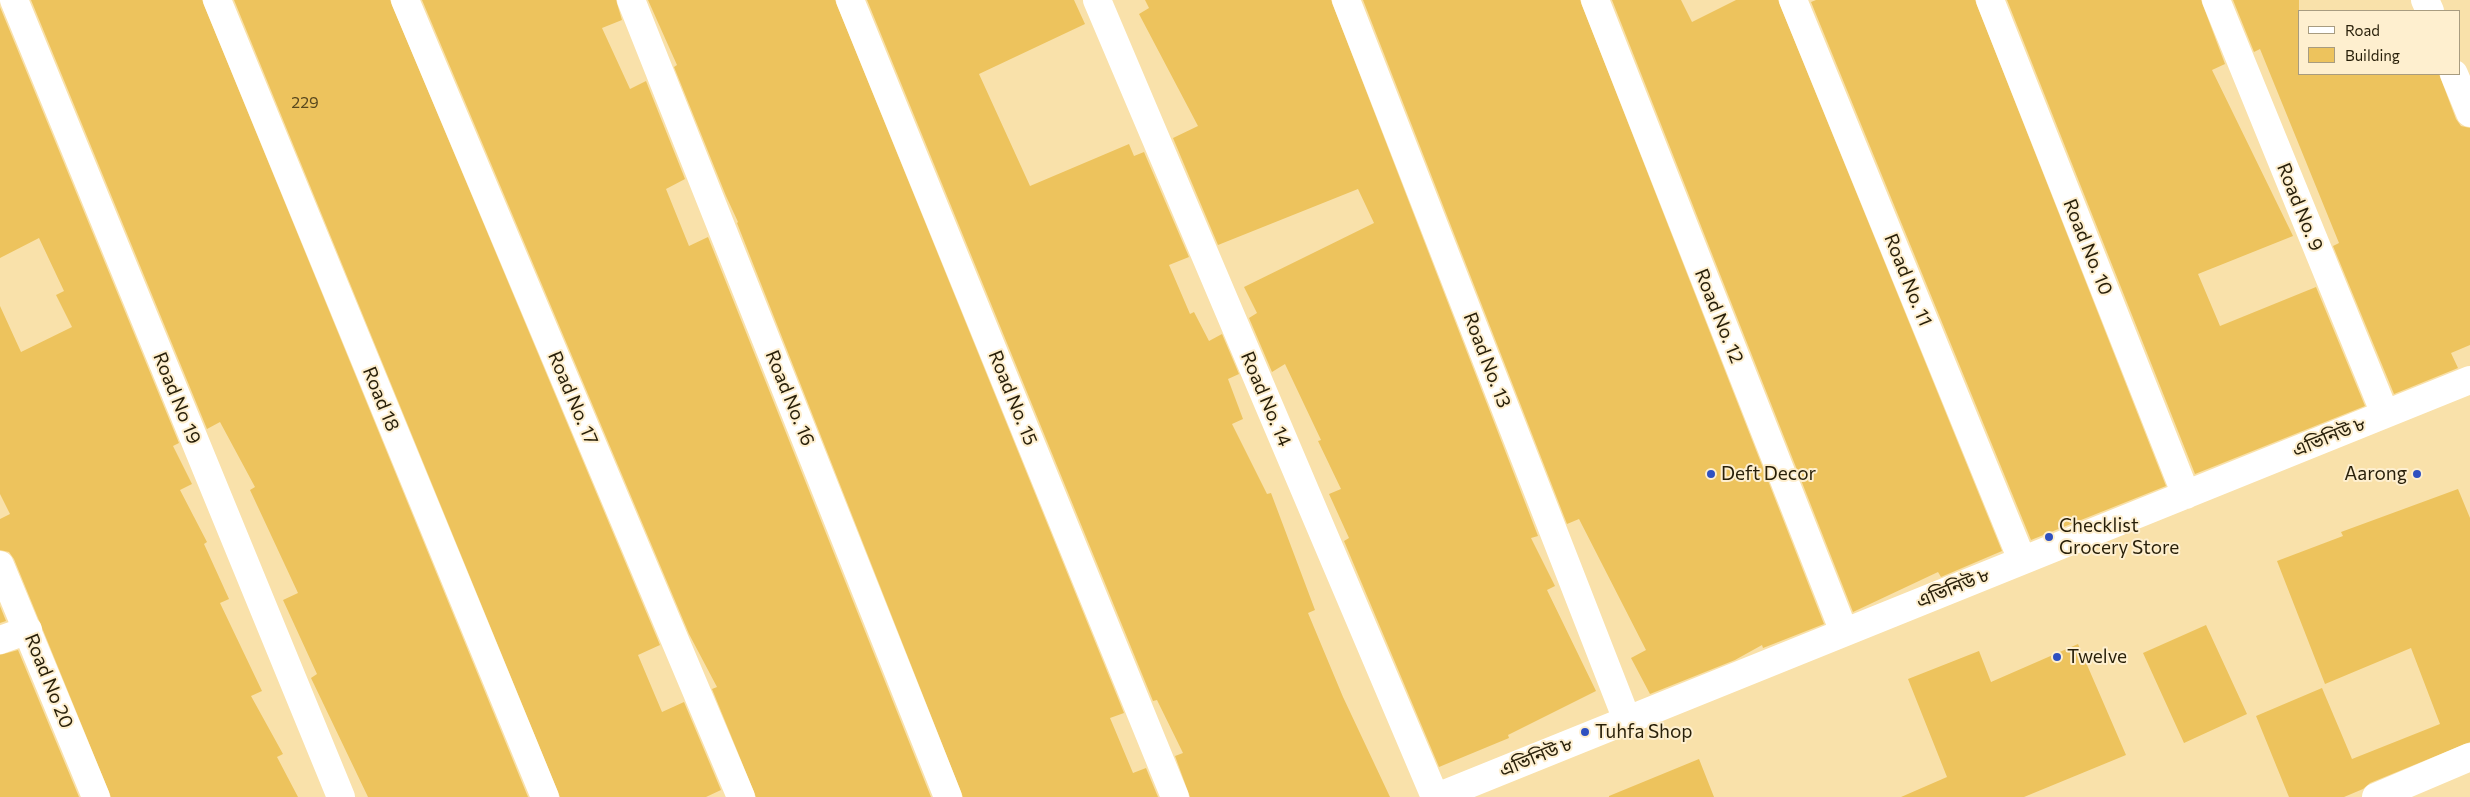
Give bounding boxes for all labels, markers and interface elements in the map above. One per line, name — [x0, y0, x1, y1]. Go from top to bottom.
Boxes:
legend — [2298, 10, 2460, 75]
text: Road — [2345, 21, 2380, 39]
text: Building — [2345, 46, 2400, 64]
house number: 229 — [291, 93, 319, 113]
street label: Road No. 9 — [2272, 160, 2328, 254]
street label: Road No. 10 — [2058, 196, 2118, 298]
street label: Road No. 11 — [1879, 230, 1937, 330]
street label: Road No. 12 — [1690, 265, 1748, 367]
street label: Road No. 13 — [1458, 309, 1516, 411]
street label: Road No. 16 — [761, 347, 819, 449]
street label: Road No. 15 — [984, 347, 1042, 449]
street label: Road No. 17 — [543, 348, 603, 448]
street label: Road No. 14 — [1236, 348, 1296, 450]
street label: Road No 19 — [148, 349, 206, 447]
street label: Road 18 — [358, 363, 404, 435]
street label: এভিনিউ ৮ — [2289, 412, 2369, 462]
place label: Deft Decor — [1721, 463, 1816, 485]
place label: Aarong — [2344, 463, 2407, 485]
marker: Deft Decor — [1705, 468, 1717, 480]
marker: Aarong — [2411, 468, 2423, 480]
place label: Checklist Grocery Store — [2059, 515, 2179, 559]
marker: Checklist Grocery Store — [2043, 531, 2055, 543]
street label: এভিনিউ ৮ — [1913, 563, 1993, 613]
street label: Road No 20 — [20, 630, 78, 732]
place label: Twelve — [2067, 646, 2127, 668]
marker: Twelve — [2051, 651, 2063, 663]
place label: Tuhfa Shop — [1595, 721, 1693, 743]
marker: Tuhfa Shop — [1579, 726, 1591, 738]
street label: এভিনিউ ৮ — [1496, 732, 1576, 782]

